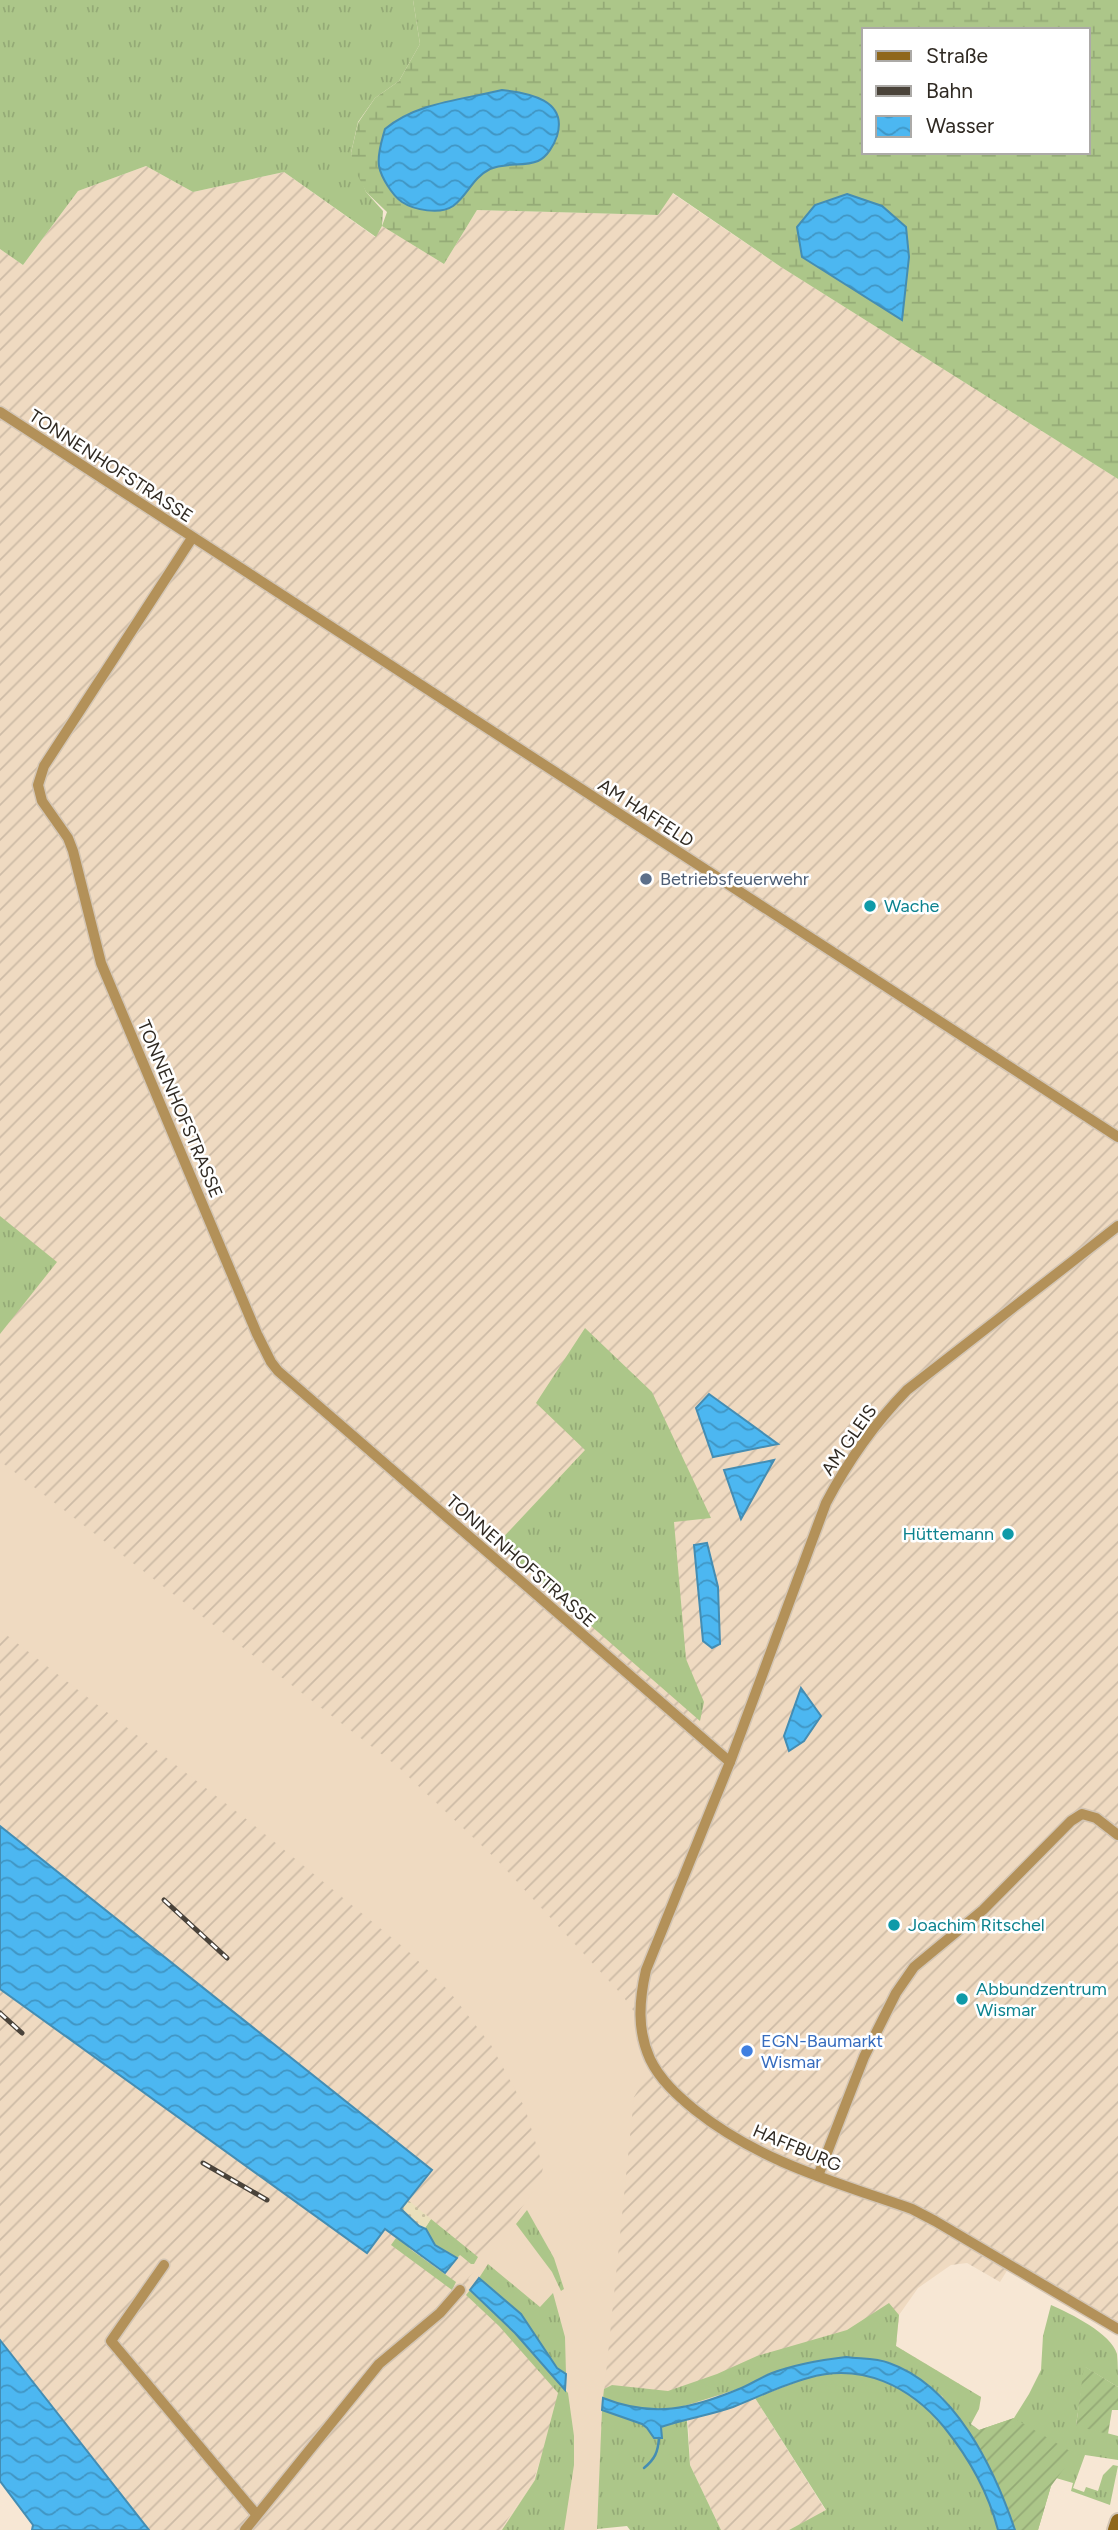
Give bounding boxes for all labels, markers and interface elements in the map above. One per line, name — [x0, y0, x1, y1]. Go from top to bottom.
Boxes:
legend — [862, 28, 1090, 154]
text: Straße — [926, 43, 988, 68]
text: Bahn — [926, 78, 973, 103]
text: Wasser — [926, 113, 994, 138]
street label: TONNENHOFSTRASSE — [25, 405, 197, 527]
street label: AM HAFFELD — [594, 774, 698, 852]
place label: Betriebsfeuerwehr — [660, 868, 809, 890]
marker: Betriebsfeuerwehr — [638, 871, 654, 887]
place label: Wache — [884, 895, 940, 917]
marker: Wache — [862, 898, 878, 914]
street label: TONNENHOFSTRASSE — [133, 1017, 227, 1201]
street label: AM GLEIS — [817, 1400, 881, 1480]
street label: TONNENHOFSTRASSE — [442, 1490, 600, 1632]
place label: Hüttemann — [902, 1523, 994, 1545]
marker: Hüttemann — [1000, 1526, 1016, 1542]
place label: Joachim Ritschel — [908, 1914, 1045, 1936]
marker: Joachim Ritschel — [886, 1917, 902, 1933]
place label: Abbundzentrum Wismar — [976, 1978, 1107, 2021]
marker: Abbundzentrum Wismar — [954, 1991, 970, 2007]
place label: EGN-Baumarkt Wismar — [761, 2030, 883, 2073]
marker: EGN-Baumarkt Wismar — [739, 2043, 755, 2059]
street label: HAFFBURG — [749, 2120, 845, 2177]

